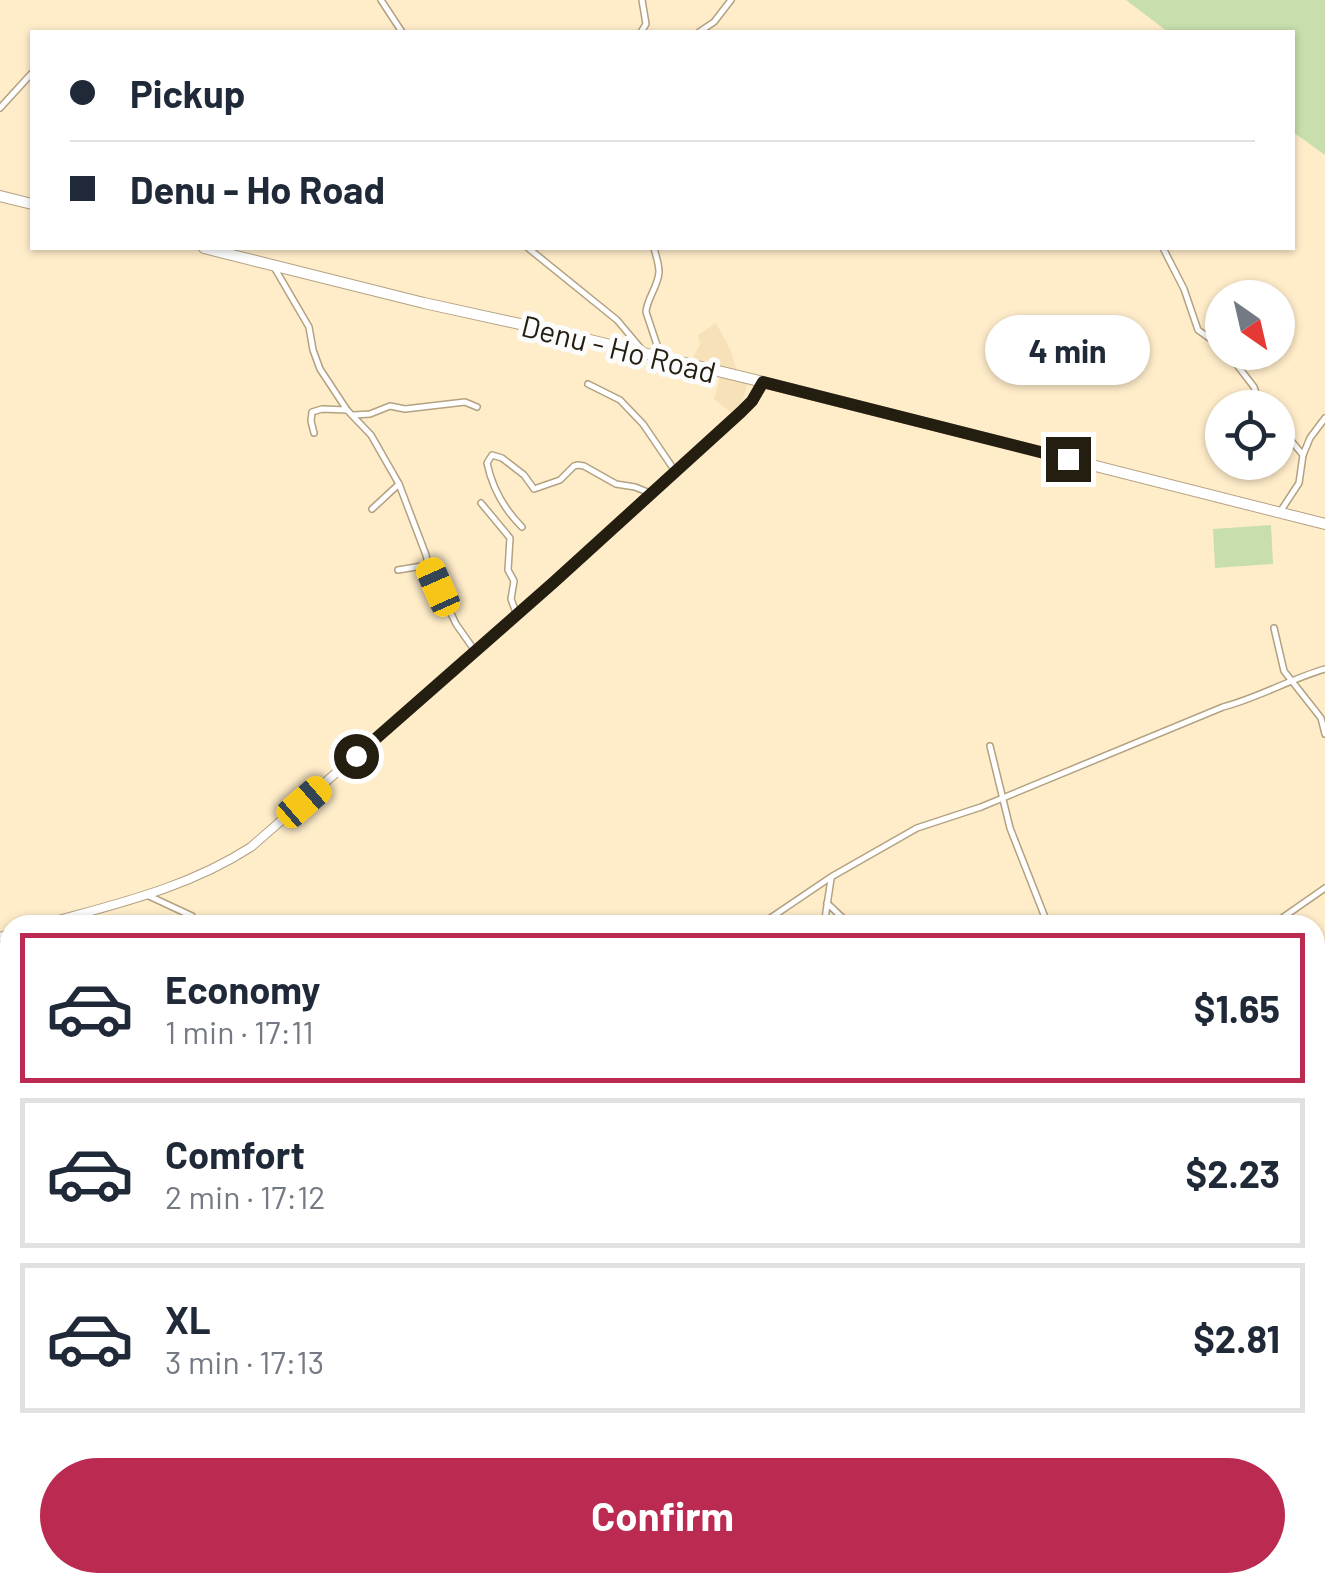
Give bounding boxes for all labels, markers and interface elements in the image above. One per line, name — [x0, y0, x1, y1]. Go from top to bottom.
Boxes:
text: Pickup — [130, 70, 245, 116]
text: Denu - Ho Road — [130, 166, 385, 212]
north arrow — [1205, 280, 1295, 370]
map controls — [1205, 280, 1295, 480]
street label: Denu - Ho Road — [518, 306, 720, 390]
callout: 4 min — [986, 314, 1150, 384]
text: 4 min — [1028, 331, 1107, 369]
button: locate — [1205, 390, 1295, 480]
route end — [1046, 437, 1091, 482]
car — [412, 553, 464, 621]
route start — [334, 734, 379, 779]
car — [272, 771, 336, 833]
icon: car — [45, 963, 135, 1053]
text: Economy — [165, 966, 320, 1012]
text: $1.65 — [1194, 985, 1280, 1031]
text: 1 min · 17:11 — [165, 1012, 314, 1050]
icon: car — [45, 1128, 135, 1218]
text: Comfort — [165, 1131, 305, 1177]
text: $2.23 — [1185, 1150, 1280, 1196]
text: 2 min · 17:12 — [165, 1177, 325, 1215]
icon: car — [45, 1293, 135, 1383]
text: XL — [165, 1296, 211, 1342]
text: $2.81 — [1193, 1315, 1280, 1361]
text: 3 min · 17:13 — [165, 1342, 324, 1380]
button: Confirm — [40, 1458, 1285, 1573]

